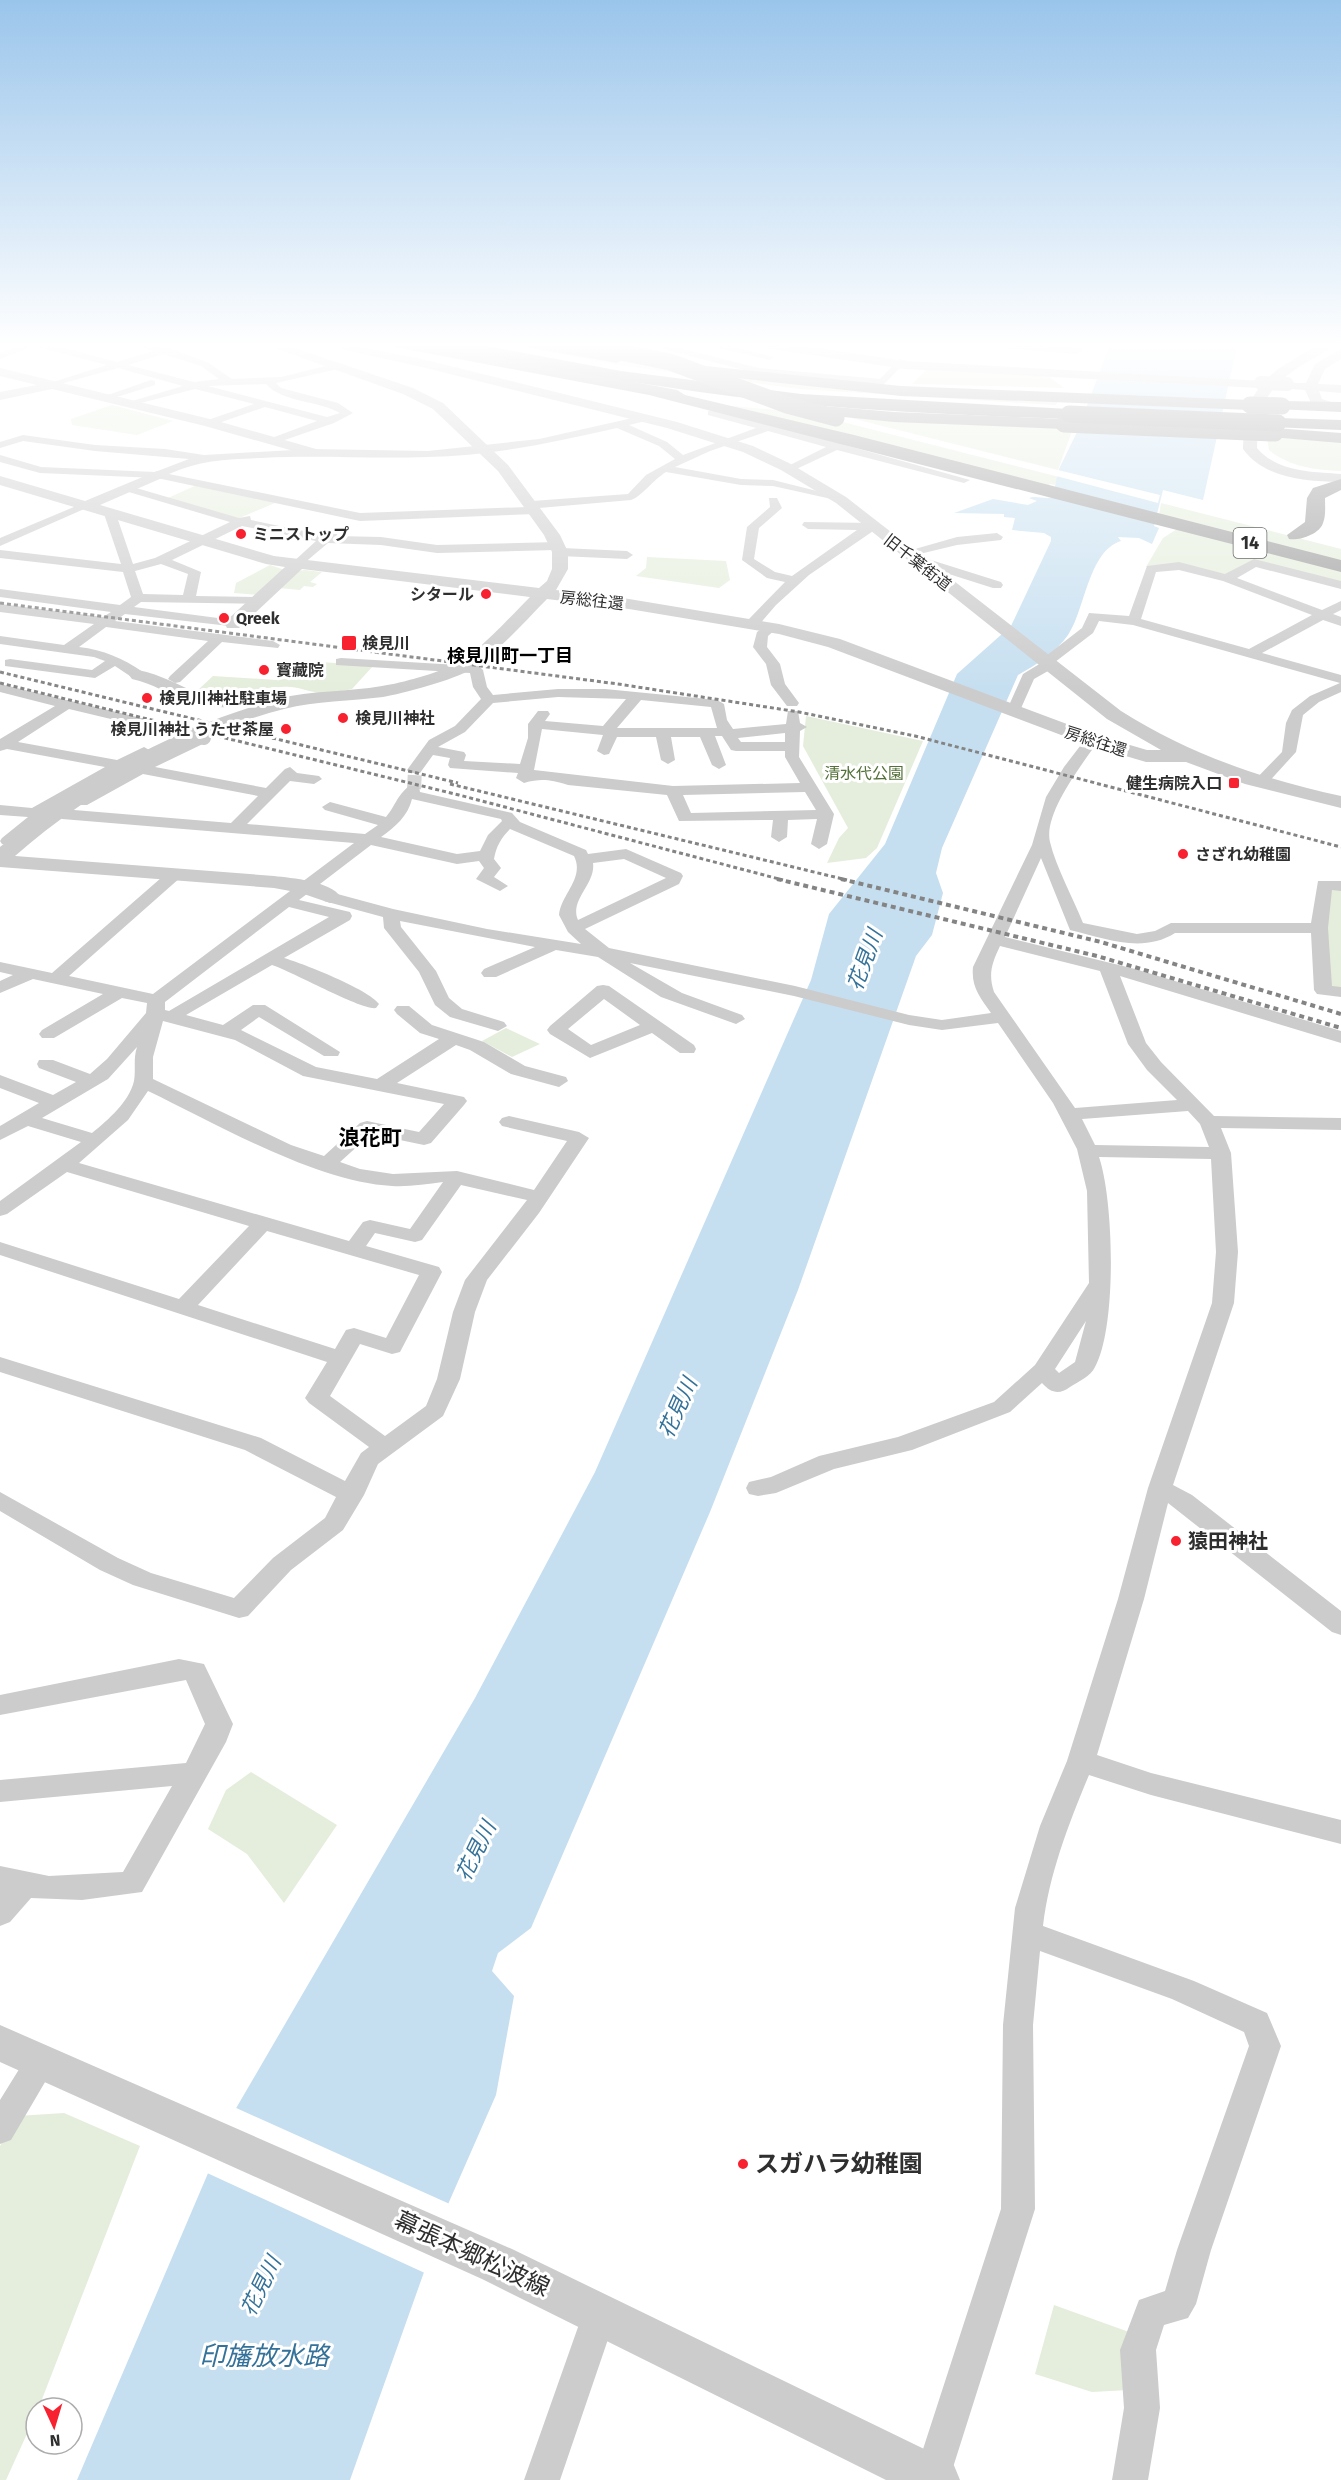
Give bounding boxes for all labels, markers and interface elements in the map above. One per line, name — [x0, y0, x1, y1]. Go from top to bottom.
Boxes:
place label: ミニストップ — [253, 525, 349, 544]
marker: ミニストップ — [234, 527, 248, 541]
road number: 14 — [1234, 528, 1266, 558]
street label: 旧千葉街道 — [880, 530, 955, 595]
place label: シタール — [410, 585, 474, 604]
marker: シタール — [479, 587, 493, 601]
street label: 房総往還 — [559, 588, 625, 613]
place label: Qreek — [236, 609, 280, 628]
marker: Qreek — [217, 611, 231, 625]
marker: 検見川 — [340, 634, 358, 652]
place label: 検見川 — [362, 634, 410, 653]
district label: 検見川町一丁目 — [447, 645, 573, 667]
place label: 寳藏院 — [276, 661, 324, 680]
marker: 寳藏院 — [257, 663, 271, 677]
place label: 検見川神社駐車場 — [159, 689, 287, 708]
marker: 検見川神社駐車場 — [140, 691, 154, 705]
place label: 検見川神社 — [355, 709, 435, 728]
marker: 検見川神社 — [336, 711, 350, 725]
place label: 検見川神社 うたせ茶屋 — [110, 720, 274, 739]
marker: 検見川神社 うたせ茶屋 — [279, 722, 293, 736]
street label: 房総往還 — [1062, 723, 1129, 760]
park label: 清水代公園 — [824, 764, 904, 783]
place label: 健生病院入口 — [1126, 774, 1222, 793]
marker: 健生病院入口 — [1227, 776, 1241, 790]
place label: さざれ幼稚園 — [1195, 845, 1291, 864]
marker: さざれ幼稚園 — [1176, 847, 1190, 861]
water label: 花見川 — [842, 924, 889, 994]
district label: 浪花町 — [339, 1125, 402, 1151]
water label: 花見川 — [653, 1372, 704, 1442]
place label: 猿田神社 — [1188, 1529, 1268, 1553]
marker: 猿田神社 — [1169, 1534, 1183, 1548]
water label: 花見川 — [451, 1815, 502, 1885]
place label: スガハラ幼稚園 — [755, 2150, 923, 2178]
marker: スガハラ幼稚園 — [736, 2157, 750, 2171]
street label: 幕張本郷松波線 — [390, 2206, 554, 2302]
water label: 花見川 — [236, 2250, 287, 2320]
water label: 印旛放水路 — [199, 2341, 331, 2372]
north arrow — [24, 2396, 84, 2456]
text: N — [49, 2431, 61, 2450]

